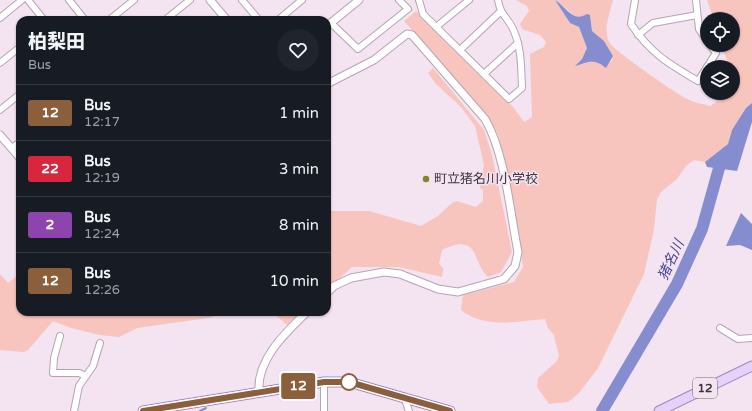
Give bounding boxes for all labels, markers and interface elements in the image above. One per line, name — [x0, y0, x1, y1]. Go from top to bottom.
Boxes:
map controls — [700, 12, 740, 100]
button: locate — [700, 12, 740, 52]
button: heart — [277, 29, 319, 71]
text: 柏梨田 — [28, 31, 85, 53]
text: Bus — [28, 57, 51, 73]
button: layers — [700, 60, 740, 100]
text: Bus — [84, 96, 111, 114]
text: 12 — [41, 104, 59, 121]
text: 1 min — [279, 104, 319, 122]
text: 12:17 — [84, 114, 120, 130]
text: Bus — [84, 152, 111, 170]
text: 22 — [41, 160, 59, 177]
text: 3 min — [279, 160, 319, 178]
text: 12:19 — [84, 170, 120, 186]
place label: 町立猪名川小学校 — [434, 171, 538, 187]
marker: 町立猪名川小学校 — [421, 174, 431, 184]
text: Bus — [84, 208, 111, 226]
text: 2 — [46, 216, 54, 233]
text: 8 min — [279, 216, 319, 234]
text: 12:24 — [84, 226, 120, 242]
water label: 猪名川 — [654, 236, 688, 283]
text: Bus — [84, 264, 111, 282]
text: 12 — [41, 272, 59, 289]
text: 10 min — [270, 272, 319, 290]
text: 12:26 — [84, 282, 120, 298]
line badge: 12 — [280, 373, 316, 399]
unlabelled marker — [340, 373, 358, 391]
text: 12 — [289, 377, 307, 394]
road number: 12 — [693, 378, 717, 398]

